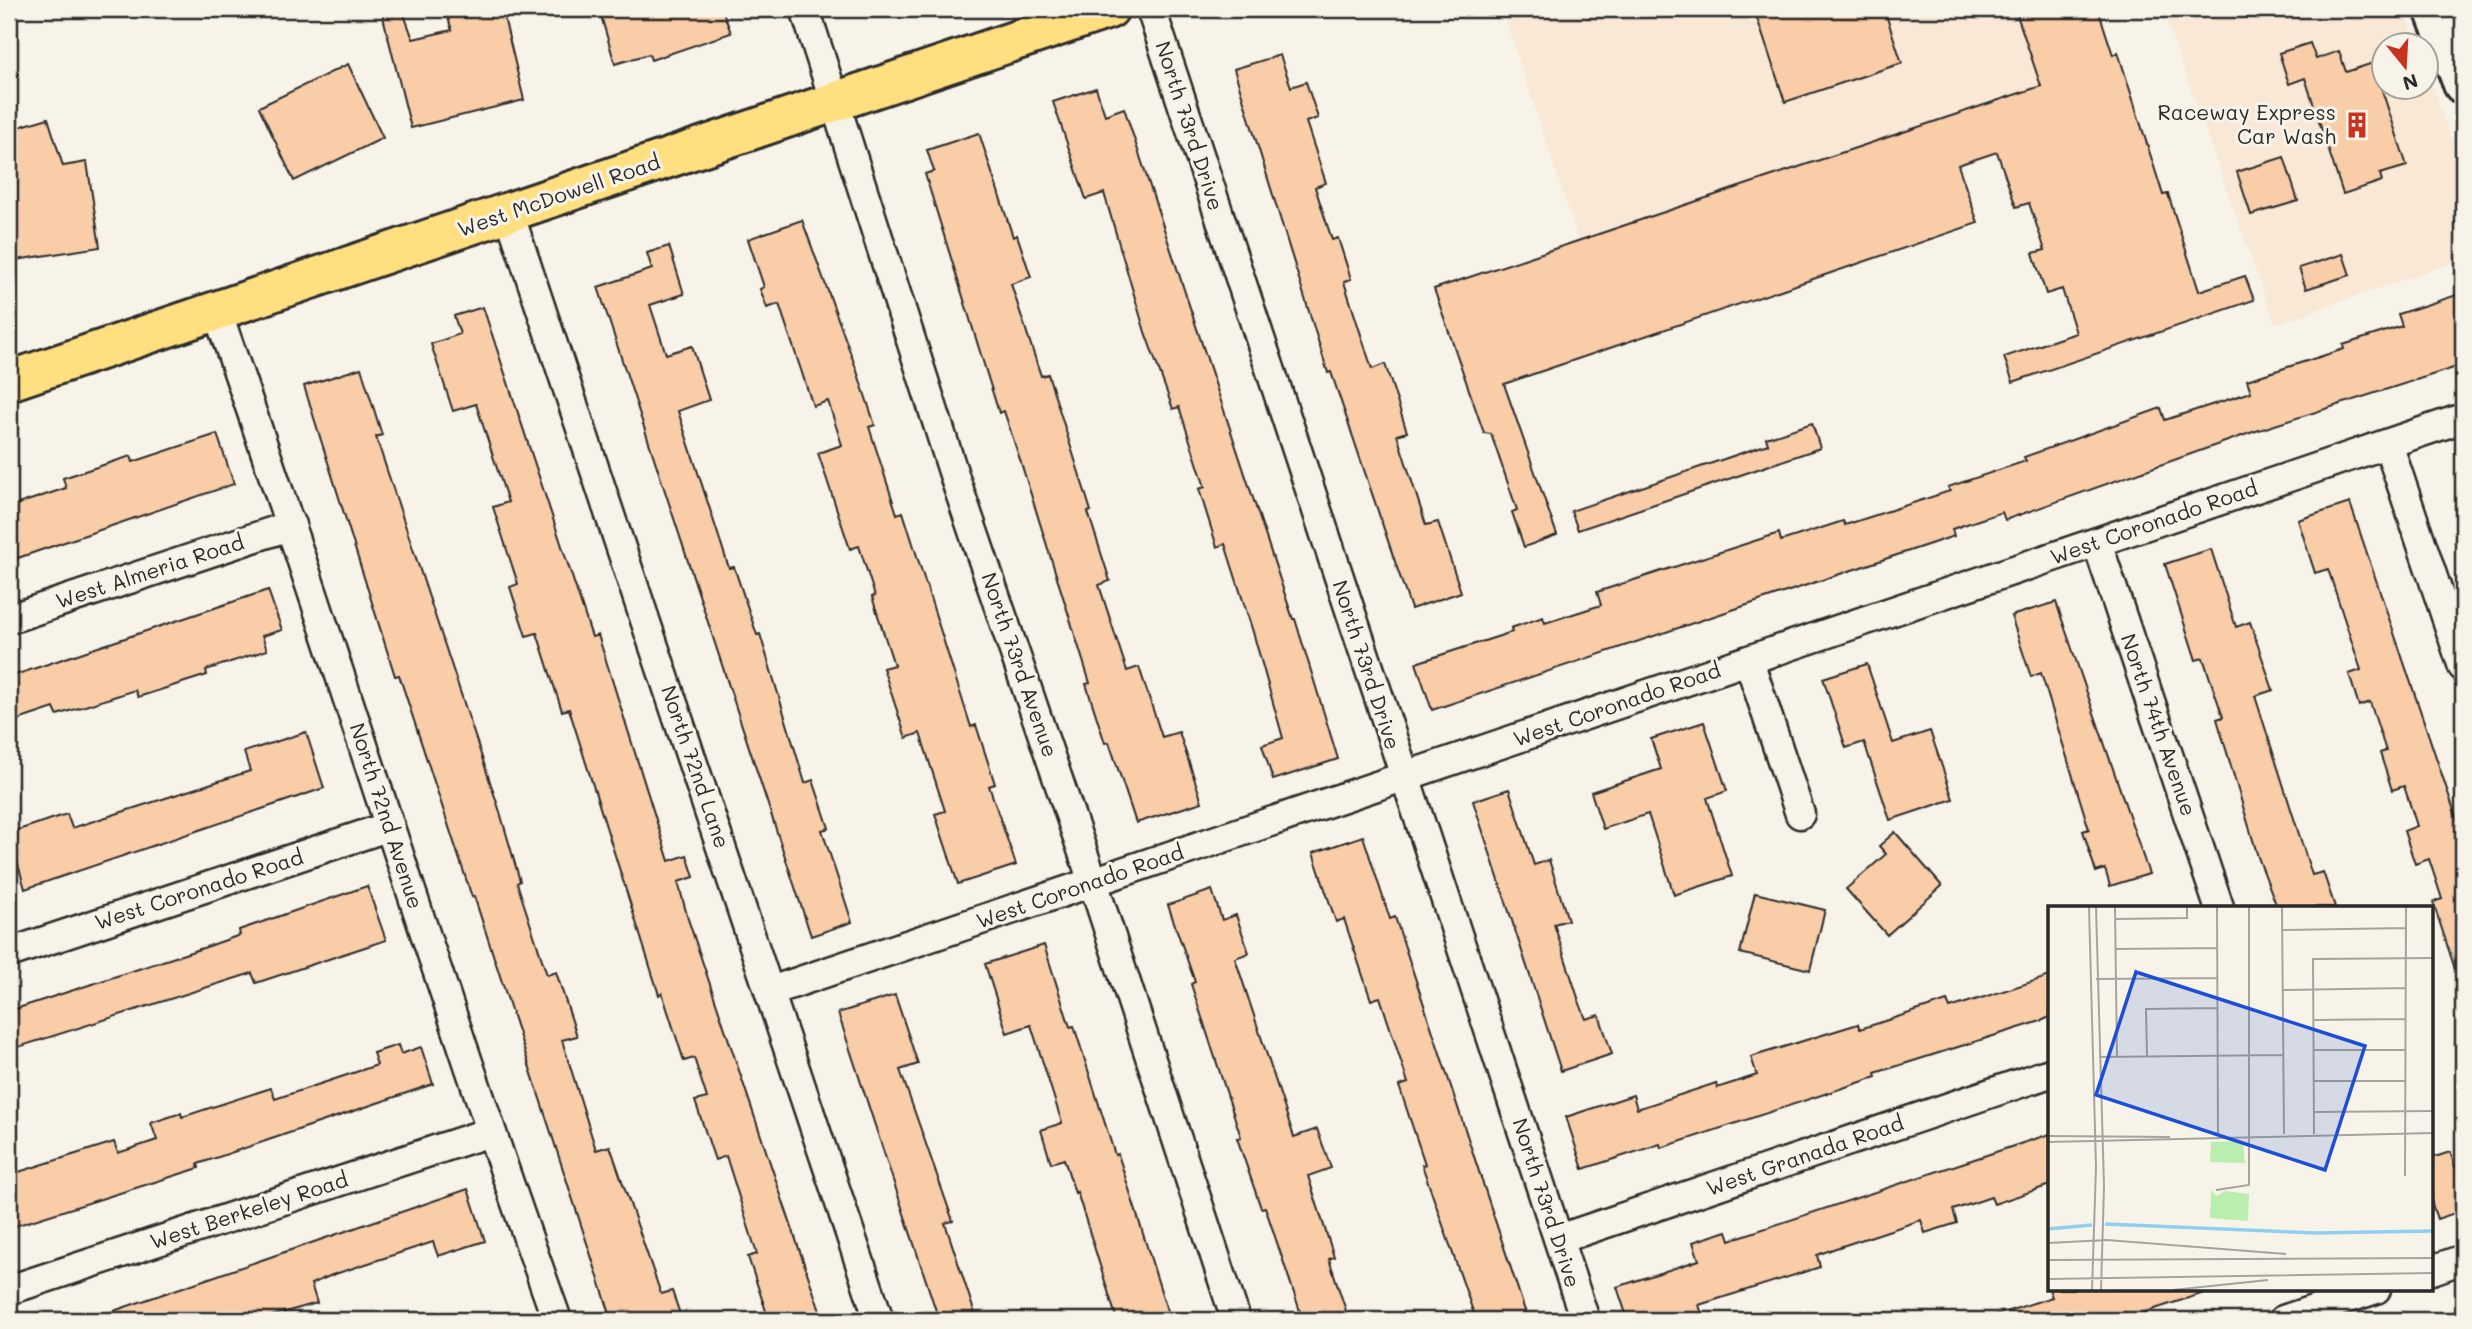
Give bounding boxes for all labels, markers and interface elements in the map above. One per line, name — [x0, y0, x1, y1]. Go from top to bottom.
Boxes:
north arrow — [2370, 32, 2440, 102]
street label: North 73rd Drive — [1150, 38, 1231, 214]
text: N — [2400, 69, 2421, 97]
place label: Raceway Express Car Wash — [2157, 98, 2336, 149]
building icon: Raceway Express Car Wash — [2342, 110, 2372, 140]
street label: West McDowell Road — [454, 147, 663, 242]
street label: West Coronado Road — [2046, 473, 2261, 570]
street label: West Almeria Road — [52, 527, 247, 614]
street label: North 73rd Avenue — [976, 569, 1065, 760]
street label: North 73rd Drive — [1327, 577, 1408, 753]
street label: North 74th Avenue — [2116, 630, 2203, 819]
street label: West Coronado Road — [1509, 655, 1724, 752]
street label: North 72nd Lane — [656, 682, 737, 851]
street label: North 72nd Avenue — [345, 719, 430, 912]
street label: West Coronado Road — [972, 837, 1187, 934]
street label: West Coronado Road — [91, 842, 306, 935]
inset map — [2048, 906, 2434, 1290]
street label: West Granada Road — [1702, 1108, 1907, 1201]
street label: North 73rd Drive — [1507, 1115, 1588, 1291]
street label: West Berkeley Road — [146, 1165, 351, 1254]

